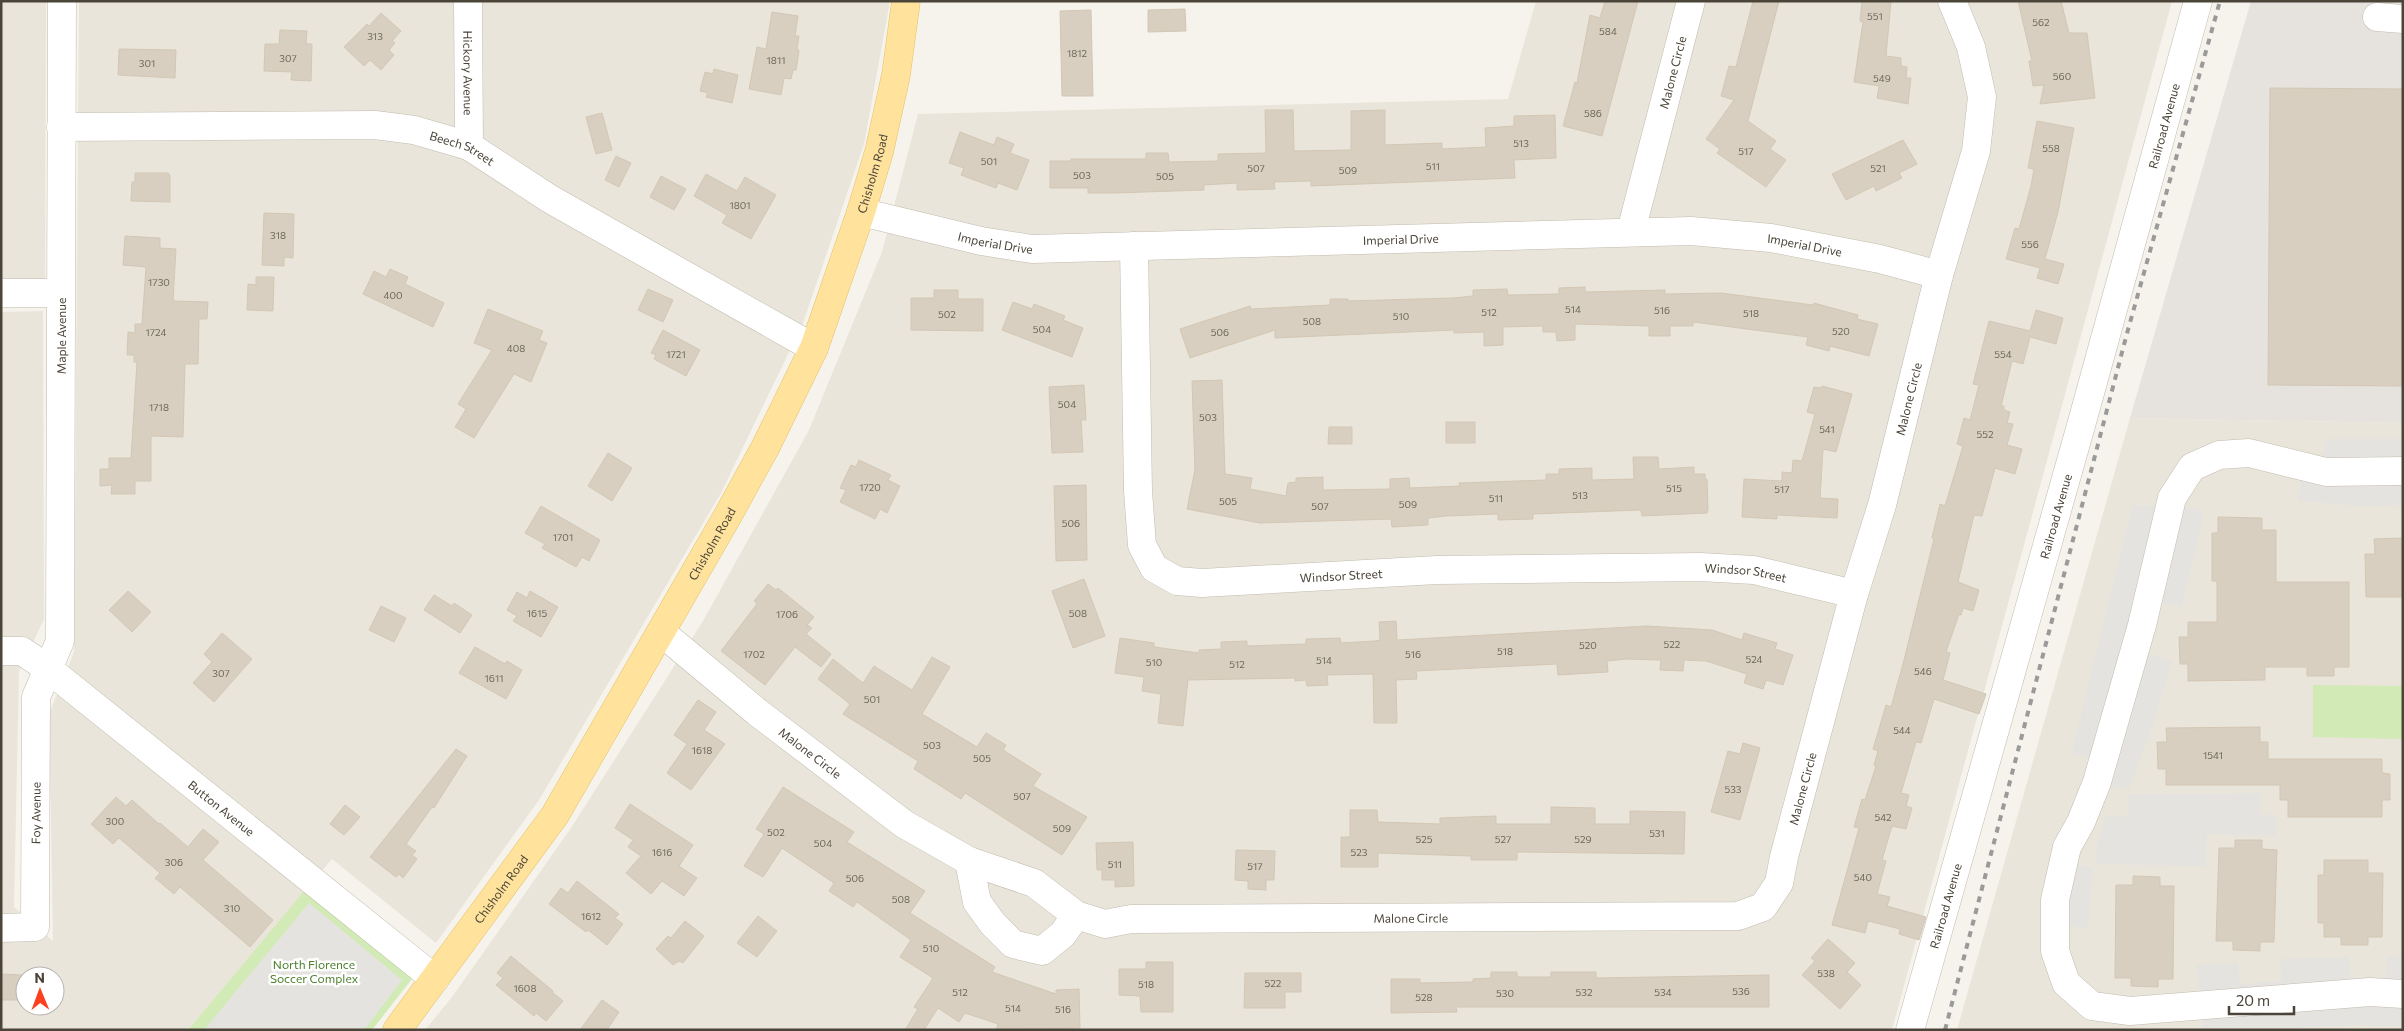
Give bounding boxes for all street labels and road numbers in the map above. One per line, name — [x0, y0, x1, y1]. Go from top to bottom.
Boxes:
street label: Hickory Avenue — [461, 31, 476, 115]
street label: Malone Circle — [1656, 34, 1689, 110]
street label: Railroad Avenue — [2145, 82, 2182, 170]
street label: Beech Street — [428, 128, 497, 168]
street label: Chisholm Road — [854, 133, 890, 215]
street label: Imperial Drive — [957, 229, 1034, 256]
street label: Imperial Drive — [1363, 231, 1439, 247]
street label: Imperial Drive — [1767, 231, 1843, 259]
street label: Maple Avenue — [54, 298, 68, 374]
street label: Malone Circle — [1893, 361, 1924, 437]
street label: Railroad Avenue — [2037, 472, 2074, 560]
street label: Chisholm Road — [685, 505, 738, 583]
street label: Windsor Street — [1704, 560, 1788, 585]
street label: Windsor Street — [1299, 566, 1383, 585]
street label: Malone Circle — [776, 724, 844, 781]
street label: Malone Circle — [1786, 751, 1819, 826]
street label: Button Avenue — [186, 777, 257, 839]
street label: Foy Avenue — [28, 782, 43, 844]
street label: Chisholm Road — [471, 852, 530, 926]
street label: Railroad Avenue — [1926, 862, 1964, 950]
street label: Malone Circle — [1373, 910, 1448, 925]

